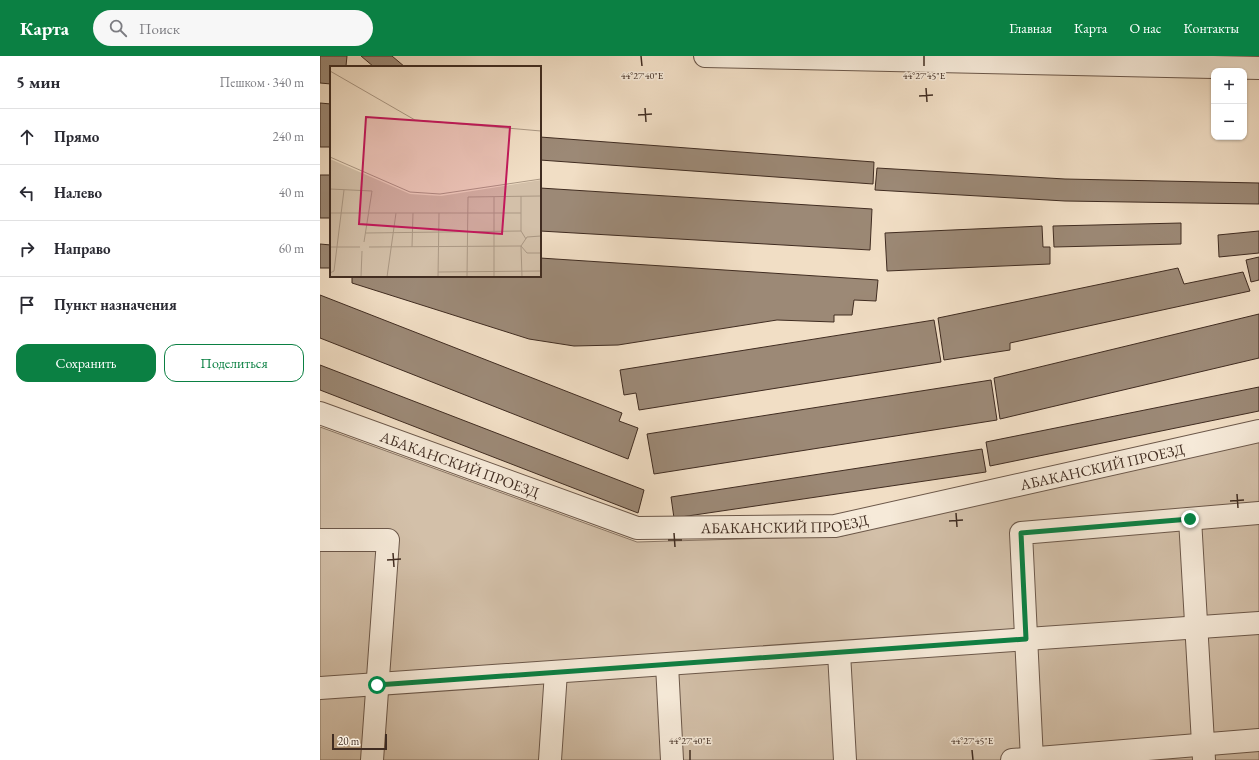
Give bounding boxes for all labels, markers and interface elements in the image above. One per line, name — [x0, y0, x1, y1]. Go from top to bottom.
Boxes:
search box — [93, 10, 373, 46]
text: Карта — [20, 16, 69, 41]
icon: search — [107, 17, 129, 39]
text: Поиск — [139, 19, 180, 38]
text: Главная — [1009, 19, 1052, 37]
text: Карта — [1074, 19, 1107, 37]
text: О нас — [1129, 19, 1161, 37]
text: Контакты — [1183, 19, 1239, 37]
inset map — [330, 66, 541, 277]
map controls — [1211, 68, 1247, 140]
button: + — [1211, 68, 1247, 104]
text: 44°27'40"E — [621, 69, 664, 82]
text: 44°27'45"E — [903, 69, 946, 82]
text: 5 мин — [16, 71, 60, 93]
text: Пешком · 340 m — [220, 74, 304, 91]
button: − — [1211, 104, 1247, 140]
icon: ahead — [16, 126, 38, 148]
text: Прямо — [54, 127, 99, 146]
text: 240 m — [273, 128, 304, 145]
icon: left — [16, 182, 38, 204]
text: Налево — [54, 183, 102, 202]
text: 40 m — [279, 184, 304, 201]
icon: right — [16, 238, 38, 260]
text: Направо — [54, 239, 111, 258]
text: 60 m — [279, 240, 304, 257]
icon: arrive — [16, 294, 38, 316]
text: Пункт назначения — [54, 295, 177, 314]
button: Сохранить — [16, 344, 156, 382]
button: Поделиться — [164, 344, 304, 382]
street label: АБАКАНСКИЙ ПРОЕЗД — [377, 426, 542, 501]
street label: АБАКАНСКИЙ ПРОЕЗД — [1017, 439, 1186, 494]
street label: АБАКАНСКИЙ ПРОЕЗД — [700, 509, 870, 537]
route end — [1181, 510, 1199, 528]
route start — [368, 676, 386, 694]
scale bar — [332, 732, 387, 751]
text: 20 m — [338, 734, 359, 748]
text: 44°27'40"E — [669, 734, 712, 747]
text: 44°27'45"E — [951, 734, 994, 747]

